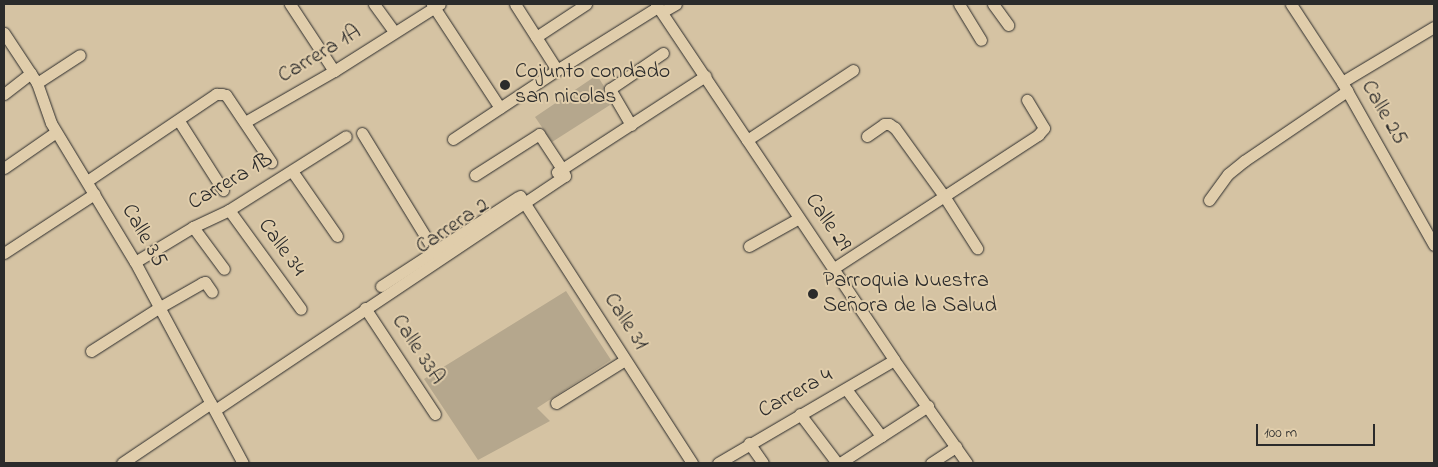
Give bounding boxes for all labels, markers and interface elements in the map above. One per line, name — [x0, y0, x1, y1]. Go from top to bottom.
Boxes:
street label: Carrera 1A — [274, 20, 366, 90]
place label: Cojunto condado san nicolas — [515, 59, 670, 110]
street label: Calle 25 — [1354, 76, 1412, 150]
marker: Cojunto condado san nicolas — [499, 79, 511, 91]
street label: Carrera 1B — [184, 147, 278, 217]
street label: Calle 29 — [798, 189, 856, 257]
street label: Carrera 2 — [411, 193, 495, 261]
street label: Calle 35 — [114, 200, 172, 272]
street label: Calle 34 — [251, 214, 311, 282]
place label: Parroquia Nuestra Señora de la Salud — [823, 268, 997, 320]
street label: Calle 31 — [597, 288, 653, 356]
marker: Parroquia Nuestra Señora de la Salud — [807, 288, 819, 300]
street label: Calle 33A — [385, 310, 449, 390]
street label: Carrera 4 — [754, 363, 838, 425]
scale bar — [1258, 414, 1377, 446]
text: 100 m — [1264, 422, 1297, 444]

